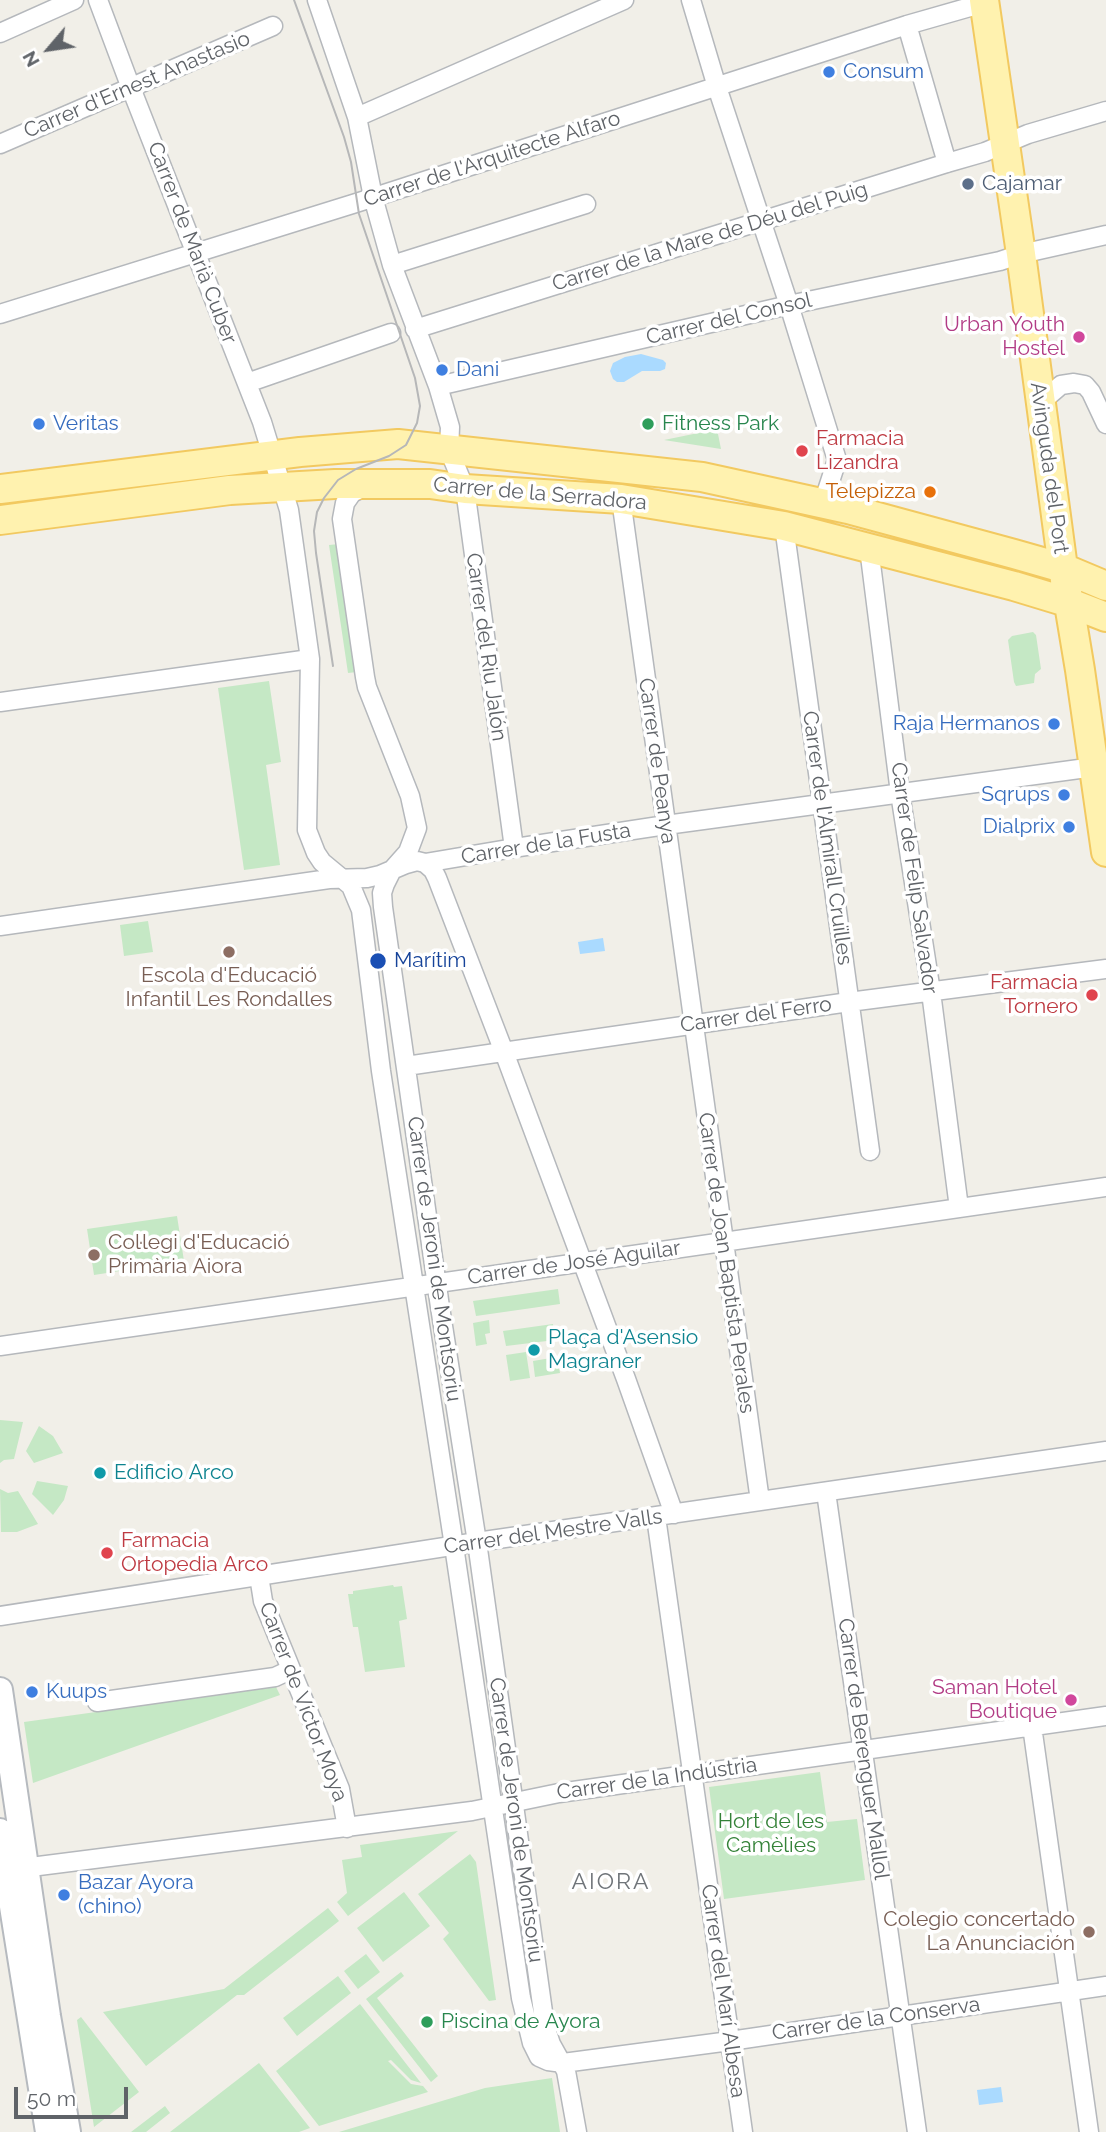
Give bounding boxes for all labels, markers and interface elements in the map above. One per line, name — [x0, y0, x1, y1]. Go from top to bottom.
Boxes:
north arrow — [14, 14, 84, 84]
street label: Carrer d'Ernest Anastasio — [20, 26, 254, 144]
text: N — [17, 48, 44, 71]
place label: Consum — [843, 59, 924, 85]
marker: Consum — [821, 64, 837, 80]
street label: Carrer de l'Arquitecte Alfaro — [360, 106, 624, 212]
street label: Carrer de Marià Cuber — [142, 139, 242, 347]
place label: Cajamar — [982, 171, 1062, 197]
marker: Cajamar — [960, 176, 976, 192]
street label: Carrer de la Mare de Déu del Puig — [549, 177, 871, 297]
street label: Carrer del Consol — [644, 288, 814, 350]
place label: Urban Youth Hostel — [944, 312, 1065, 362]
marker: Urban Youth Hostel — [1071, 329, 1087, 345]
place label: Dani — [456, 357, 499, 383]
marker: Dani — [434, 362, 450, 378]
street label: Avinguda del Port — [1024, 381, 1074, 555]
place label: Veritas — [53, 411, 119, 437]
place label: Fitness Park — [662, 411, 779, 437]
marker: Veritas — [31, 416, 47, 432]
marker: Fitness Park — [640, 416, 656, 432]
place label: Farmacia Lizandra — [816, 426, 904, 476]
marker: Farmacia Lizandra — [794, 443, 810, 459]
street label: Carrer de la Serradora — [432, 472, 648, 516]
place label: Telepizza — [826, 479, 916, 505]
marker: Telepizza — [922, 484, 938, 500]
street label: Carrer del Riu Jalón — [460, 551, 512, 743]
street label: Carrer de Peanya — [633, 676, 681, 846]
street label: Carrer de l'Almirall Cruïlles — [797, 709, 857, 967]
place label: Raja Hermanos — [893, 711, 1040, 737]
marker: Raja Hermanos — [1046, 716, 1062, 732]
street label: Carrer de Felip Salvador — [885, 761, 943, 995]
place label: Sqrups — [981, 782, 1050, 808]
marker: Sqrups — [1056, 787, 1072, 803]
place label: Dialprix — [983, 814, 1055, 840]
street label: Carrer de la Fusta — [459, 818, 633, 870]
marker: Dialprix — [1061, 819, 1077, 835]
marker: Escola d'Educació Infantil Les Rondalles — [221, 944, 237, 960]
place label: Marítim — [394, 948, 467, 974]
marker: Marítim — [368, 951, 388, 971]
place label: Escola d'Educació Infantil Les Rondalles — [126, 963, 332, 1013]
place label: Farmacia Tornero — [990, 970, 1078, 1020]
marker: Farmacia Tornero — [1084, 987, 1100, 1003]
street label: Carrer del Ferro — [679, 992, 833, 1038]
street label: Carrer de Joan Baptista Perales — [692, 1111, 760, 1415]
street label: Carrer de Jeroni de Montsoriu — [402, 1115, 466, 1403]
place label: Col·legi d'Educació Primària Aiora — [108, 1230, 290, 1280]
street label: Carrer de José Aguilar — [466, 1236, 682, 1290]
marker: Col·legi d'Educació Primària Aiora — [86, 1247, 102, 1263]
place label: Plaça d'Asensio Magraner — [548, 1325, 698, 1375]
marker: Plaça d'Asensio Magraner — [526, 1342, 542, 1358]
place label: Edificio Arco — [114, 1460, 234, 1486]
marker: Edificio Arco — [92, 1465, 108, 1481]
street label: Carrer del Mestre Valls — [442, 1504, 664, 1560]
place label: Farmacia Ortopedia Arco — [121, 1528, 268, 1578]
marker: Farmacia Ortopedia Arco — [99, 1545, 115, 1561]
street label: Carrer de Víctor Moya — [253, 1599, 353, 1805]
street label: Carrer de Berenguer Mallol — [832, 1617, 894, 1881]
place label: Saman Hotel Boutique — [932, 1675, 1057, 1725]
street label: Carrer de Jeroni de Montsoriu — [484, 1676, 548, 1964]
place label: Kuups — [46, 1679, 107, 1705]
marker: Kuups — [24, 1684, 40, 1700]
marker: Saman Hotel Boutique — [1063, 1692, 1079, 1708]
street label: Carrer de la Indústria — [555, 1752, 759, 1806]
park label: Hort de les Camèlies — [718, 1809, 824, 1859]
district label: AIORA — [572, 1868, 650, 1896]
place label: Bazar Ayora (chino) — [78, 1870, 194, 1920]
street label: Carrer del Marí Albesa — [696, 1882, 750, 2100]
marker: Bazar Ayora (chino) — [56, 1887, 72, 1903]
place label: Colegio concertado La Anunciación — [883, 1907, 1075, 1957]
marker: Colegio concertado La Anunciación — [1081, 1924, 1097, 1940]
street label: Carrer de la Conserva — [770, 1992, 982, 2046]
place label: Piscina de Ayora — [441, 2009, 600, 2035]
marker: Piscina de Ayora — [419, 2014, 435, 2030]
scale bar — [18, 2072, 131, 2116]
text: 50 m — [27, 2086, 76, 2111]

